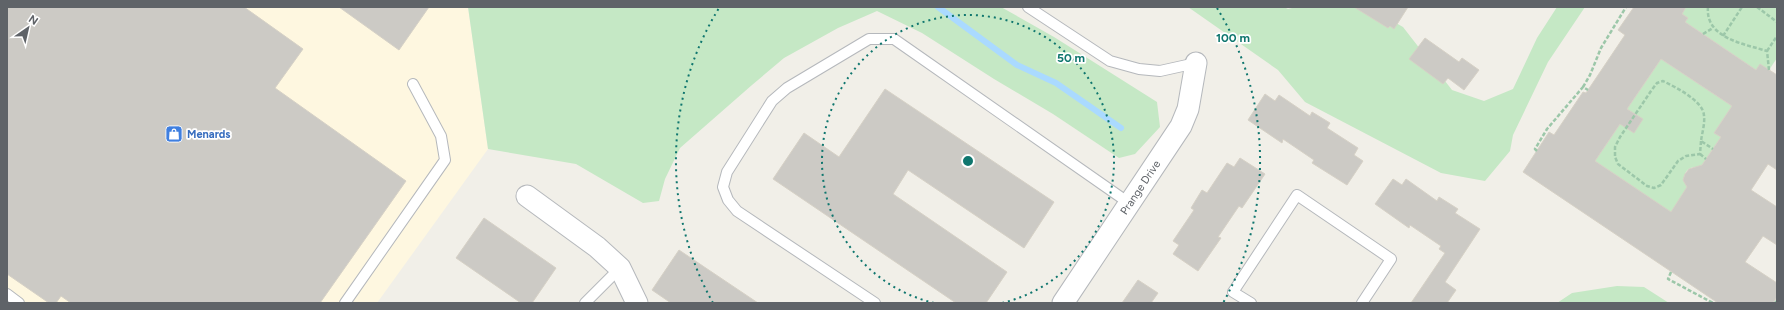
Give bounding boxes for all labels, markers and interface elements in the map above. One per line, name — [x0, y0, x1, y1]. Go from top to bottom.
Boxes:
north arrow — [8, 8, 48, 48]
text: N — [26, 12, 40, 28]
text: 100 m — [1216, 31, 1250, 45]
text: 50 m — [1057, 51, 1085, 65]
shop icon: Menards — [164, 124, 184, 144]
place label: Menards — [187, 128, 230, 141]
centre of rings — [961, 154, 975, 168]
street label: Prange Drive — [1118, 158, 1163, 217]

